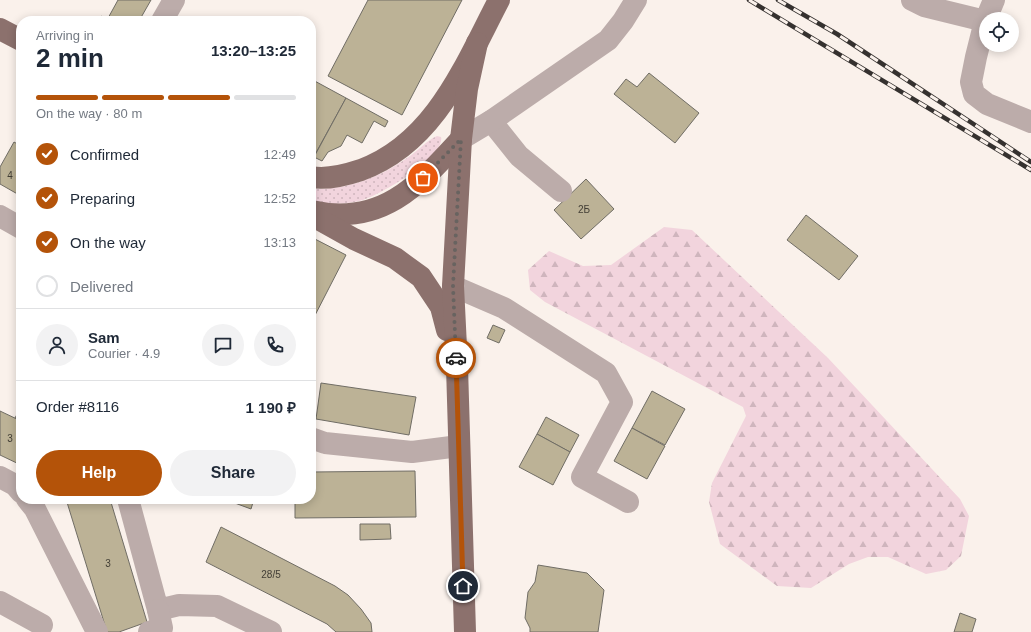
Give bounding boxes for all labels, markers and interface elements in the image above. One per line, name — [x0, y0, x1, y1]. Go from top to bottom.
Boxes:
map controls — [979, 12, 1019, 52]
button: locate — [979, 12, 1019, 52]
text: Arriving in — [36, 28, 94, 43]
text: 13:20–13:25 — [211, 42, 296, 59]
text: 2 min — [36, 43, 104, 73]
text: On the way · 80 m — [36, 106, 142, 121]
icon: check — [36, 143, 58, 165]
text: Confirmed — [70, 146, 139, 163]
text: 12:49 — [263, 147, 296, 162]
pin — [406, 161, 440, 195]
icon: bag — [412, 167, 434, 189]
house number: 4 — [7, 170, 13, 181]
icon: check — [36, 187, 58, 209]
text: Preparing — [70, 190, 135, 207]
text: 12:52 — [263, 191, 296, 206]
house number: 2Б — [578, 204, 590, 215]
icon: check — [36, 231, 58, 253]
text: On the way — [70, 234, 146, 251]
text: 13:13 — [263, 235, 296, 250]
text: Delivered — [70, 278, 133, 295]
button: person — [36, 324, 78, 366]
button: chat — [202, 324, 244, 366]
button: phone — [254, 324, 296, 366]
text: Sam — [88, 329, 120, 346]
courier — [436, 338, 476, 378]
text: Courier · 4.9 — [88, 346, 160, 361]
icon: car — [445, 347, 467, 369]
text: Order #8116 — [36, 398, 119, 415]
text: 1 190 ₽ — [246, 399, 296, 416]
house number: 3 — [7, 433, 13, 444]
button: Help — [36, 450, 162, 496]
button: Share — [170, 450, 296, 496]
house number: 3 — [105, 558, 111, 569]
house number: 28/5 — [261, 569, 281, 580]
pin — [446, 569, 480, 603]
icon: home — [452, 575, 474, 597]

